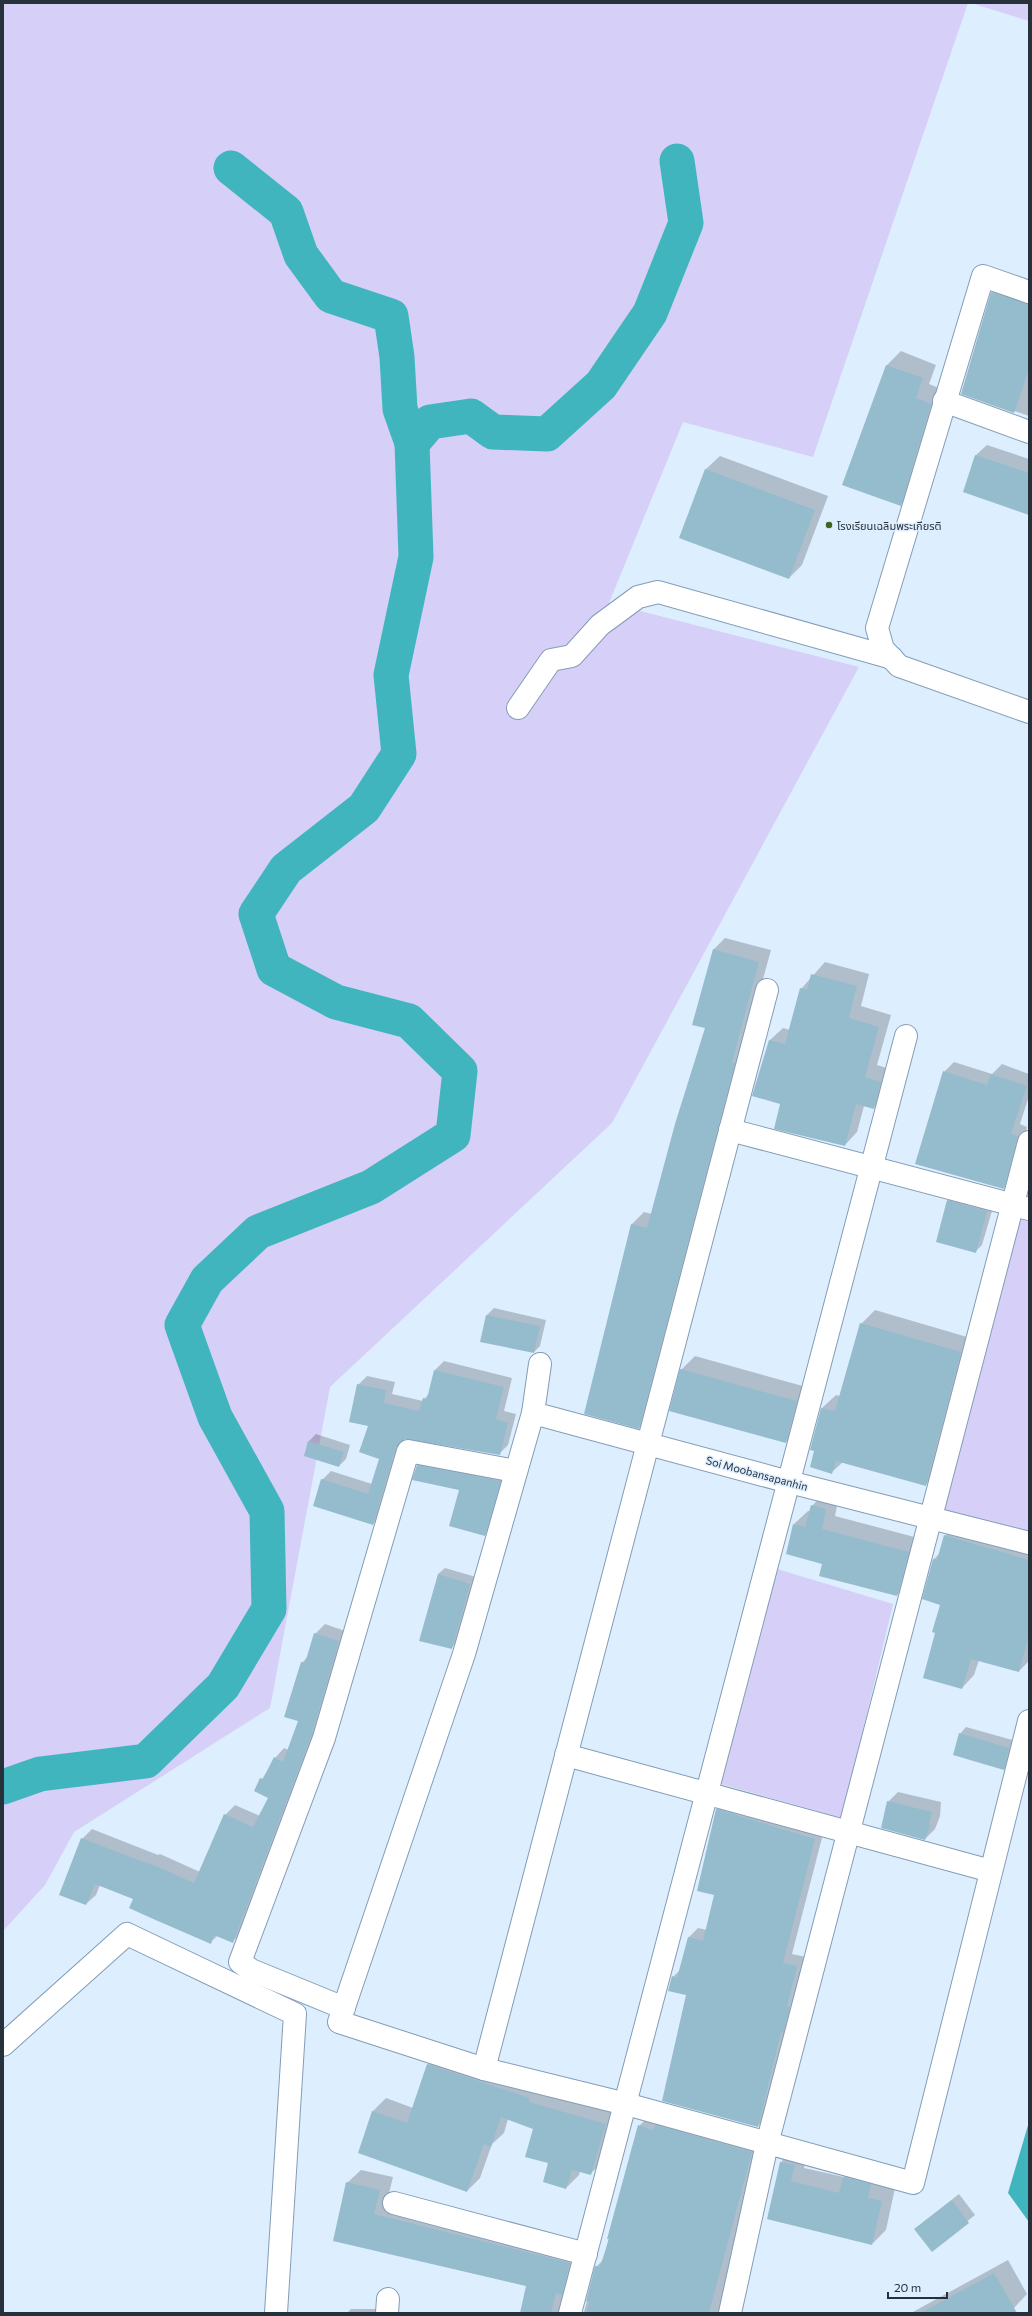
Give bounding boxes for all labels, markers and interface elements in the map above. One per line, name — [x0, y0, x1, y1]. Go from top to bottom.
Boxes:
place label: โรงเรียนเฉลิมพระเกียรติ — [837, 519, 942, 532]
marker: โรงเรียนเฉลิมพระเกียรติ — [824, 520, 834, 530]
street label: Soi Moobansapanhin — [705, 1453, 809, 1493]
scale bar — [888, 2274, 947, 2300]
text: 20 m — [894, 2280, 921, 2294]

